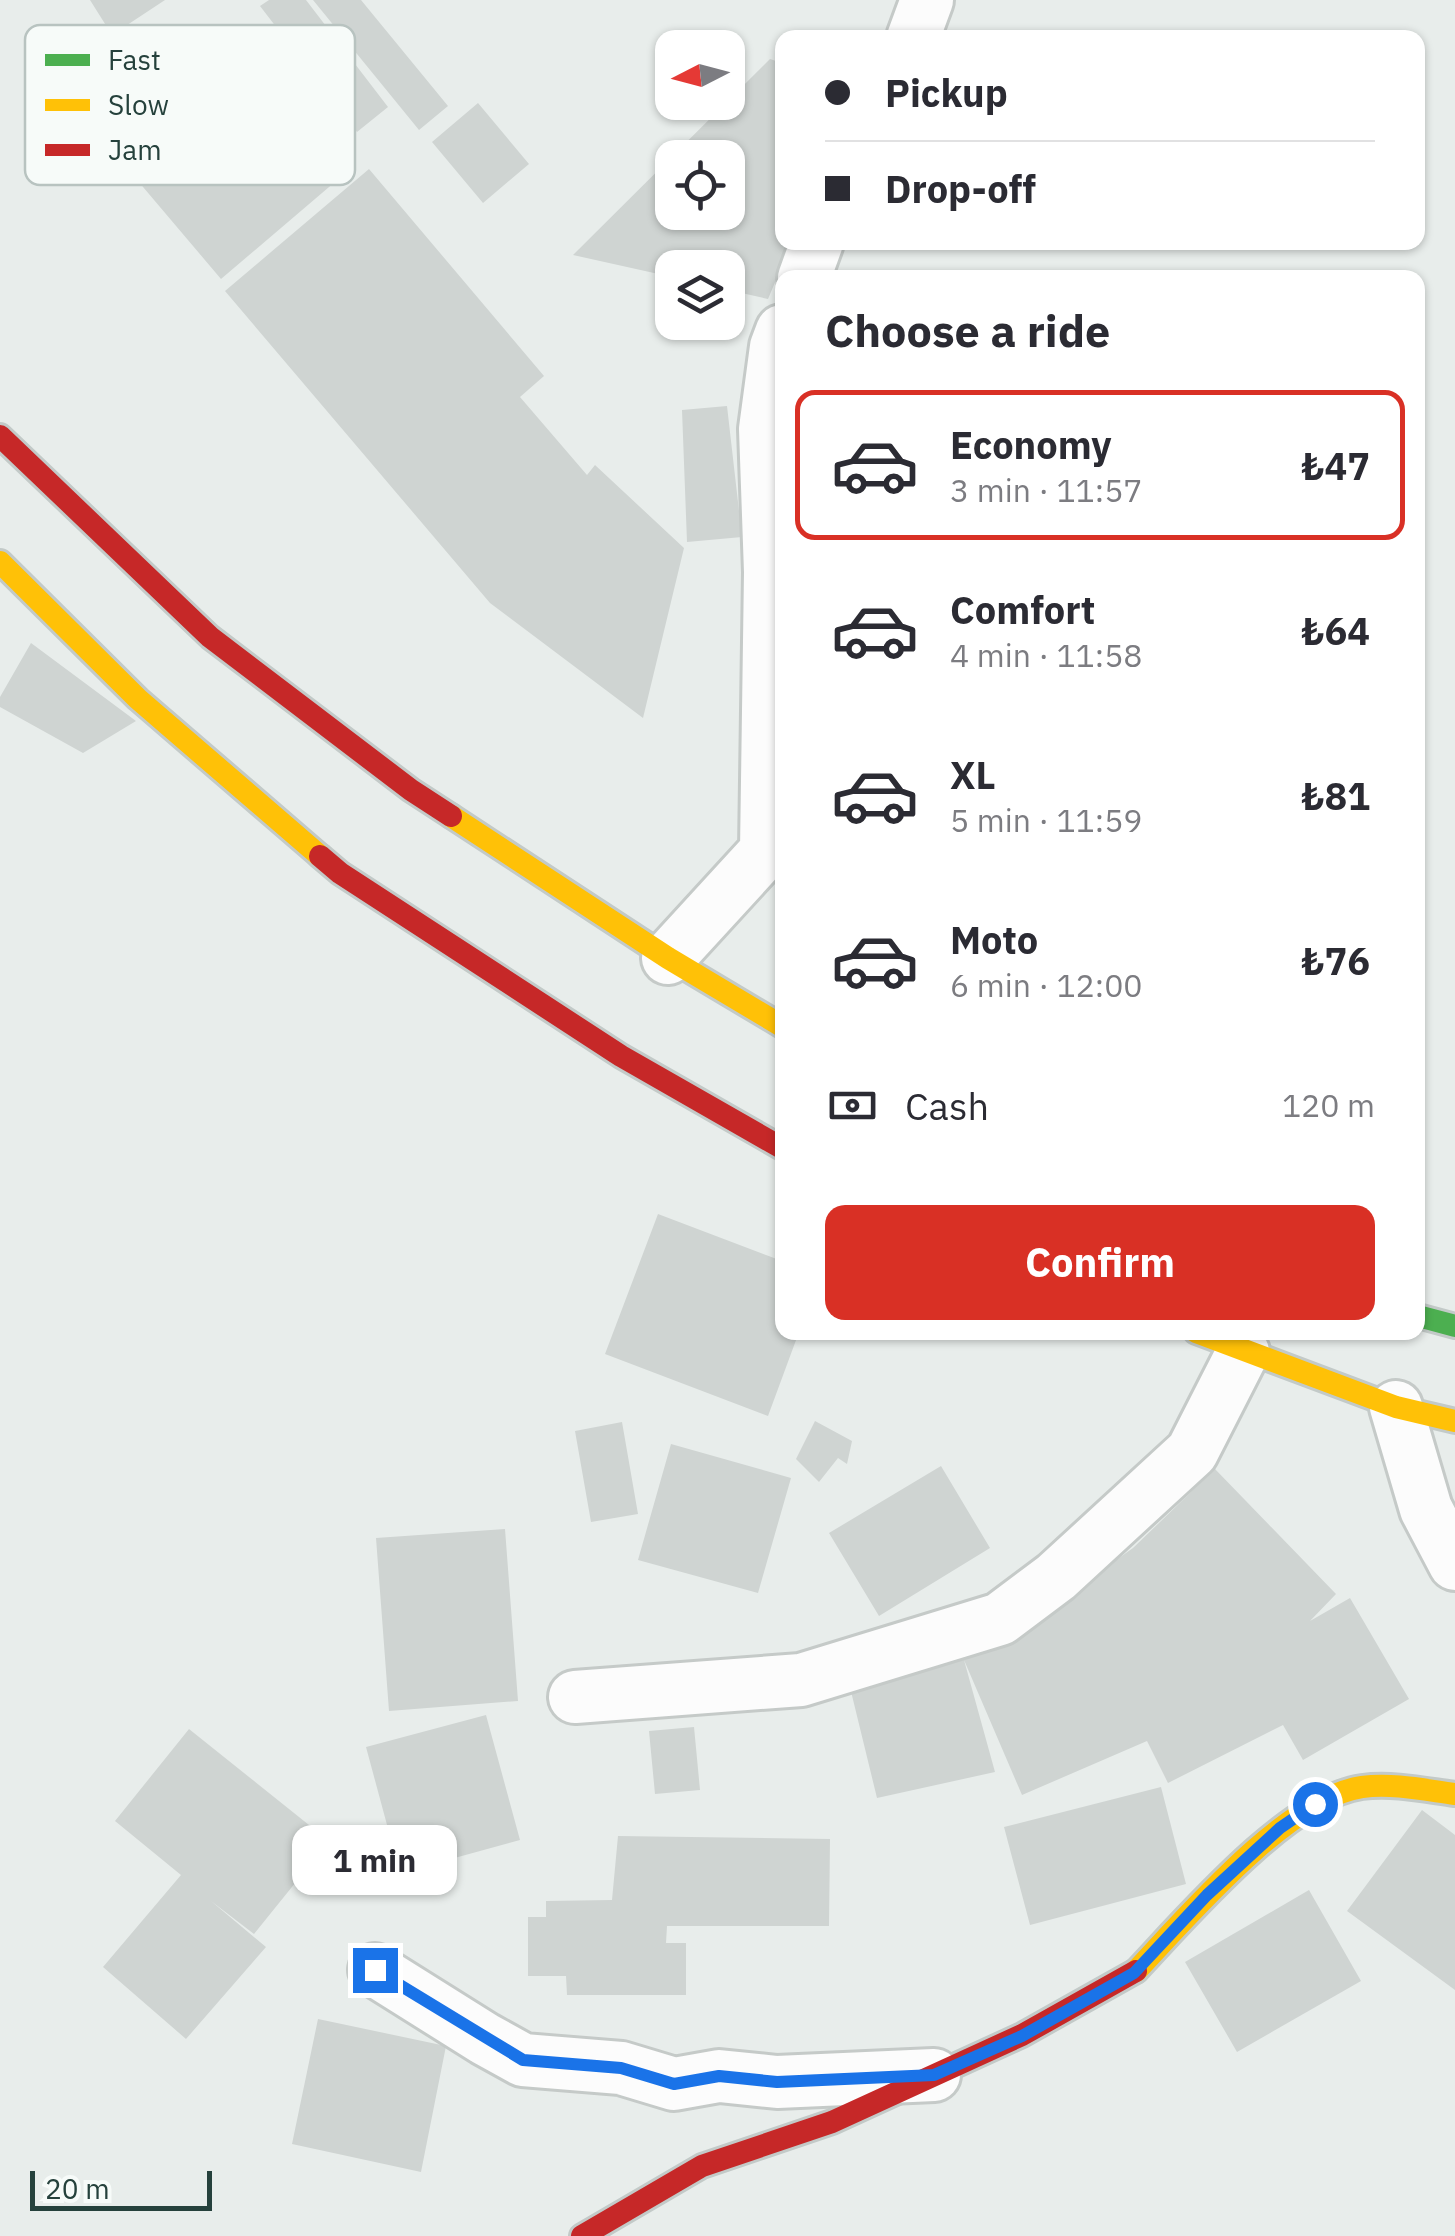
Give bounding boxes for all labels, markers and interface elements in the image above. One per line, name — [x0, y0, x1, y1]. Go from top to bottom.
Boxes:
legend — [25, 25, 355, 185]
north arrow — [655, 30, 745, 120]
map controls — [655, 30, 745, 340]
text: Fast — [108, 41, 161, 78]
text: Pickup — [885, 68, 1008, 117]
text: Slow — [108, 86, 169, 123]
text: Jam — [108, 131, 162, 168]
button: locate — [655, 140, 745, 230]
text: Drop-off — [885, 164, 1036, 213]
button: layers — [655, 250, 745, 340]
text: Choose a ride — [825, 301, 1110, 359]
icon: car — [830, 420, 920, 510]
text: Economy — [950, 420, 1112, 469]
text: ₺47 — [1301, 441, 1370, 490]
text: 3 min · 11:57 — [950, 469, 1143, 511]
icon: car — [830, 585, 920, 675]
text: Comfort — [950, 585, 1095, 634]
text: ₺64 — [1301, 606, 1370, 655]
text: 4 min · 11:58 — [950, 634, 1143, 676]
icon: car — [830, 750, 920, 840]
text: XL — [950, 750, 996, 799]
text: ₺81 — [1301, 771, 1370, 820]
text: 5 min · 11:59 — [950, 799, 1143, 841]
icon: car — [830, 915, 920, 1005]
text: Moto — [950, 915, 1038, 964]
text: ₺76 — [1301, 936, 1370, 985]
text: 6 min · 12:00 — [950, 964, 1143, 1006]
icon: cash — [825, 1078, 880, 1133]
text: Cash — [905, 1081, 989, 1130]
text: 120 m — [1282, 1084, 1375, 1126]
button: Confirm — [825, 1205, 1375, 1320]
route start — [1293, 1782, 1338, 1827]
callout: 1 min — [292, 1825, 458, 1895]
text: 1 min — [333, 1839, 416, 1881]
route end — [353, 1948, 398, 1993]
scale bar — [30, 2166, 212, 2210]
text: 20 m — [45, 2170, 110, 2207]

